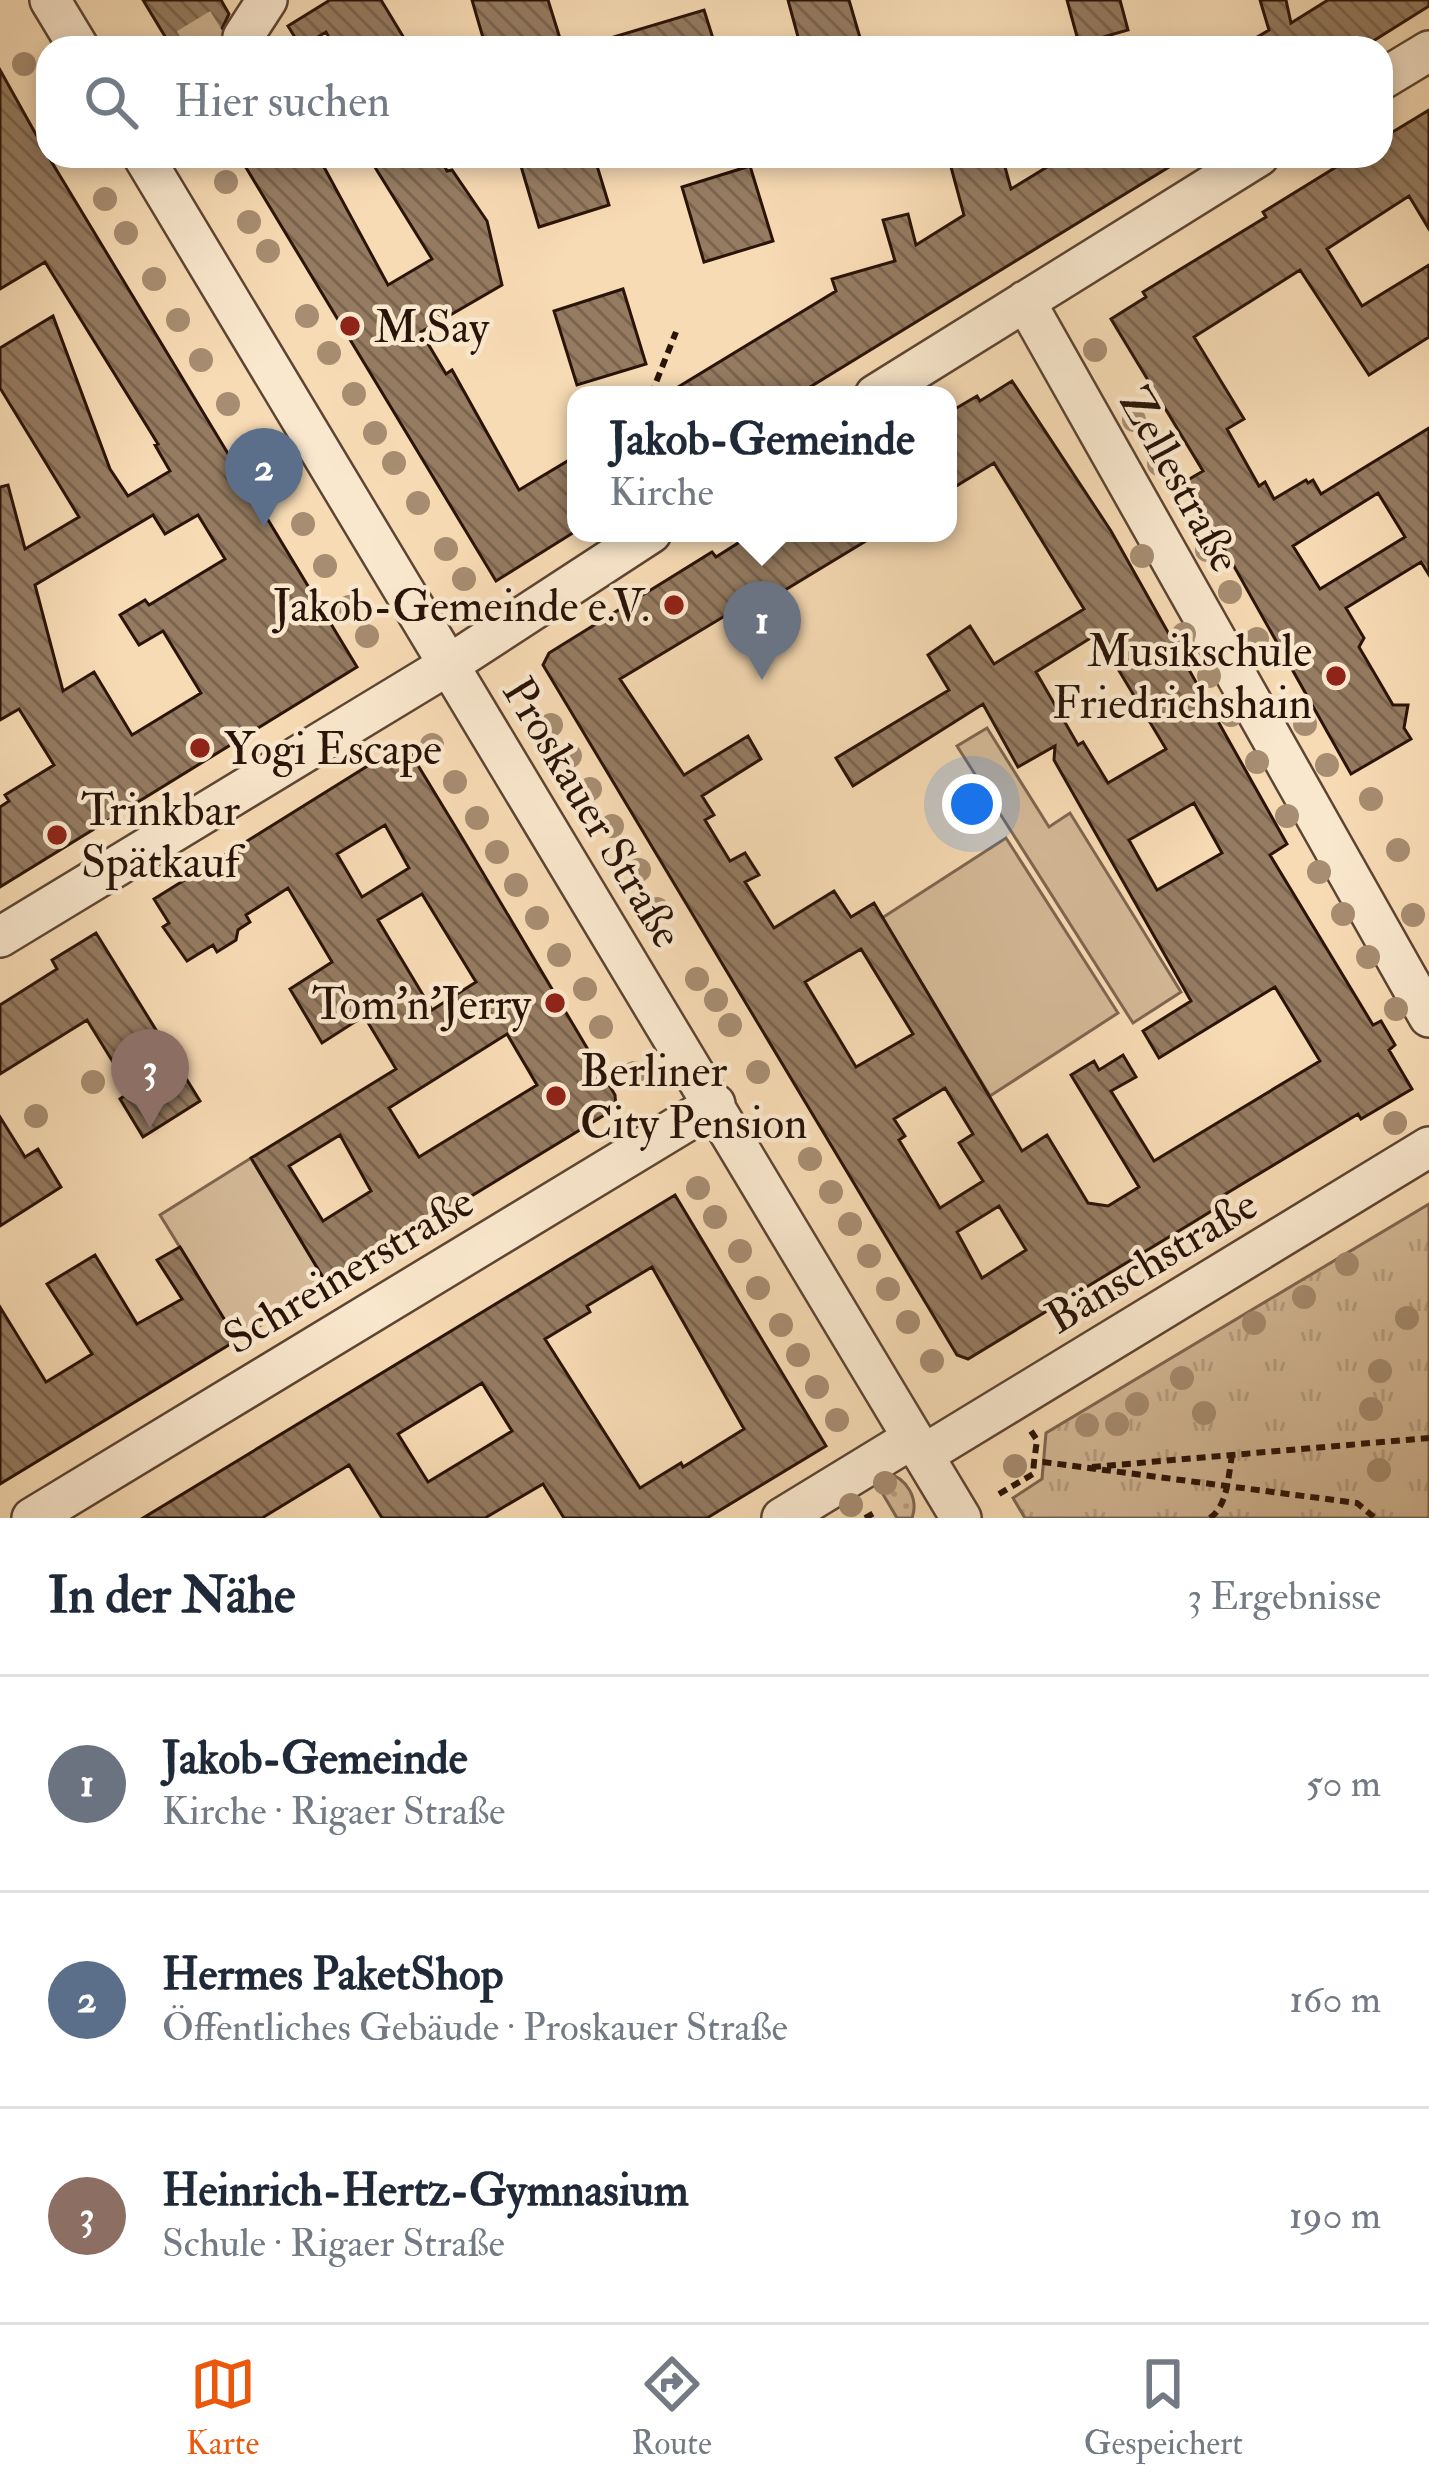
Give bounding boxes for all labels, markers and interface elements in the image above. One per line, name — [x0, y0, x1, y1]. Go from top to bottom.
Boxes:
search box — [36, 36, 1393, 168]
icon: search — [78, 69, 144, 135]
text: Hier suchen — [174, 74, 390, 130]
place label: M.Say — [374, 300, 490, 356]
marker: M.Say — [337, 313, 363, 339]
street label: Zellestraße — [1106, 378, 1253, 582]
popup — [567, 386, 957, 542]
text: Jakob-Gemeinde — [609, 412, 915, 468]
pin: 2 — [225, 428, 303, 527]
text: Kirche — [609, 468, 714, 517]
place label: Jakob-Gemeinde e.V. — [271, 579, 650, 635]
pin: 1 — [723, 581, 801, 680]
marker: Jakob-Gemeinde e.V. — [661, 592, 687, 618]
place label: Musikschule Friedrichshain — [1053, 624, 1312, 732]
marker: Musikschule Friedrichshain — [1323, 663, 1349, 689]
street label: Proskauer Straße — [490, 668, 695, 958]
place label: Yogi Escape — [224, 722, 442, 778]
marker: Yogi Escape — [187, 735, 213, 761]
your location — [942, 774, 1002, 834]
place label: Trinkbar Spätkauf — [81, 783, 246, 891]
marker: Trinkbar Spätkauf — [44, 822, 70, 848]
place label: Tom’n’Jerry — [312, 977, 532, 1033]
marker: Tom’n’Jerry — [542, 990, 568, 1016]
pin: 3 — [111, 1029, 189, 1128]
place label: Berliner City Pension — [580, 1044, 807, 1152]
marker: Berliner City Pension — [543, 1083, 569, 1109]
street label: Schreinerstraße — [214, 1174, 484, 1367]
street label: Bänschstraße — [1036, 1177, 1268, 1347]
text: In der Nähe — [48, 1564, 295, 1628]
text: 3 Ergebnisse — [1187, 1572, 1381, 1621]
text: Jakob-Gemeinde — [162, 1731, 467, 1787]
text: 1 — [80, 1759, 94, 1808]
text: 50 m — [1306, 1759, 1381, 1808]
text: Kirche · Rigaer Straße — [162, 1787, 505, 1836]
text: Hermes PaketShop — [162, 1947, 503, 2003]
text: 2 — [77, 1975, 97, 2024]
text: 160 m — [1289, 1975, 1381, 2024]
text: Öffentliches Gebäude · Proskauer Straße — [162, 2003, 788, 2052]
text: Heinrich-Hertz-Gymnasium — [162, 2163, 689, 2219]
text: 3 — [80, 2191, 94, 2240]
text: 190 m — [1289, 2191, 1381, 2240]
text: Schule · Rigaer Straße — [162, 2219, 505, 2268]
tab: Karte — [186, 2351, 259, 2464]
tab: Route — [631, 2351, 712, 2464]
tab: Gespeichert — [1084, 2351, 1243, 2464]

